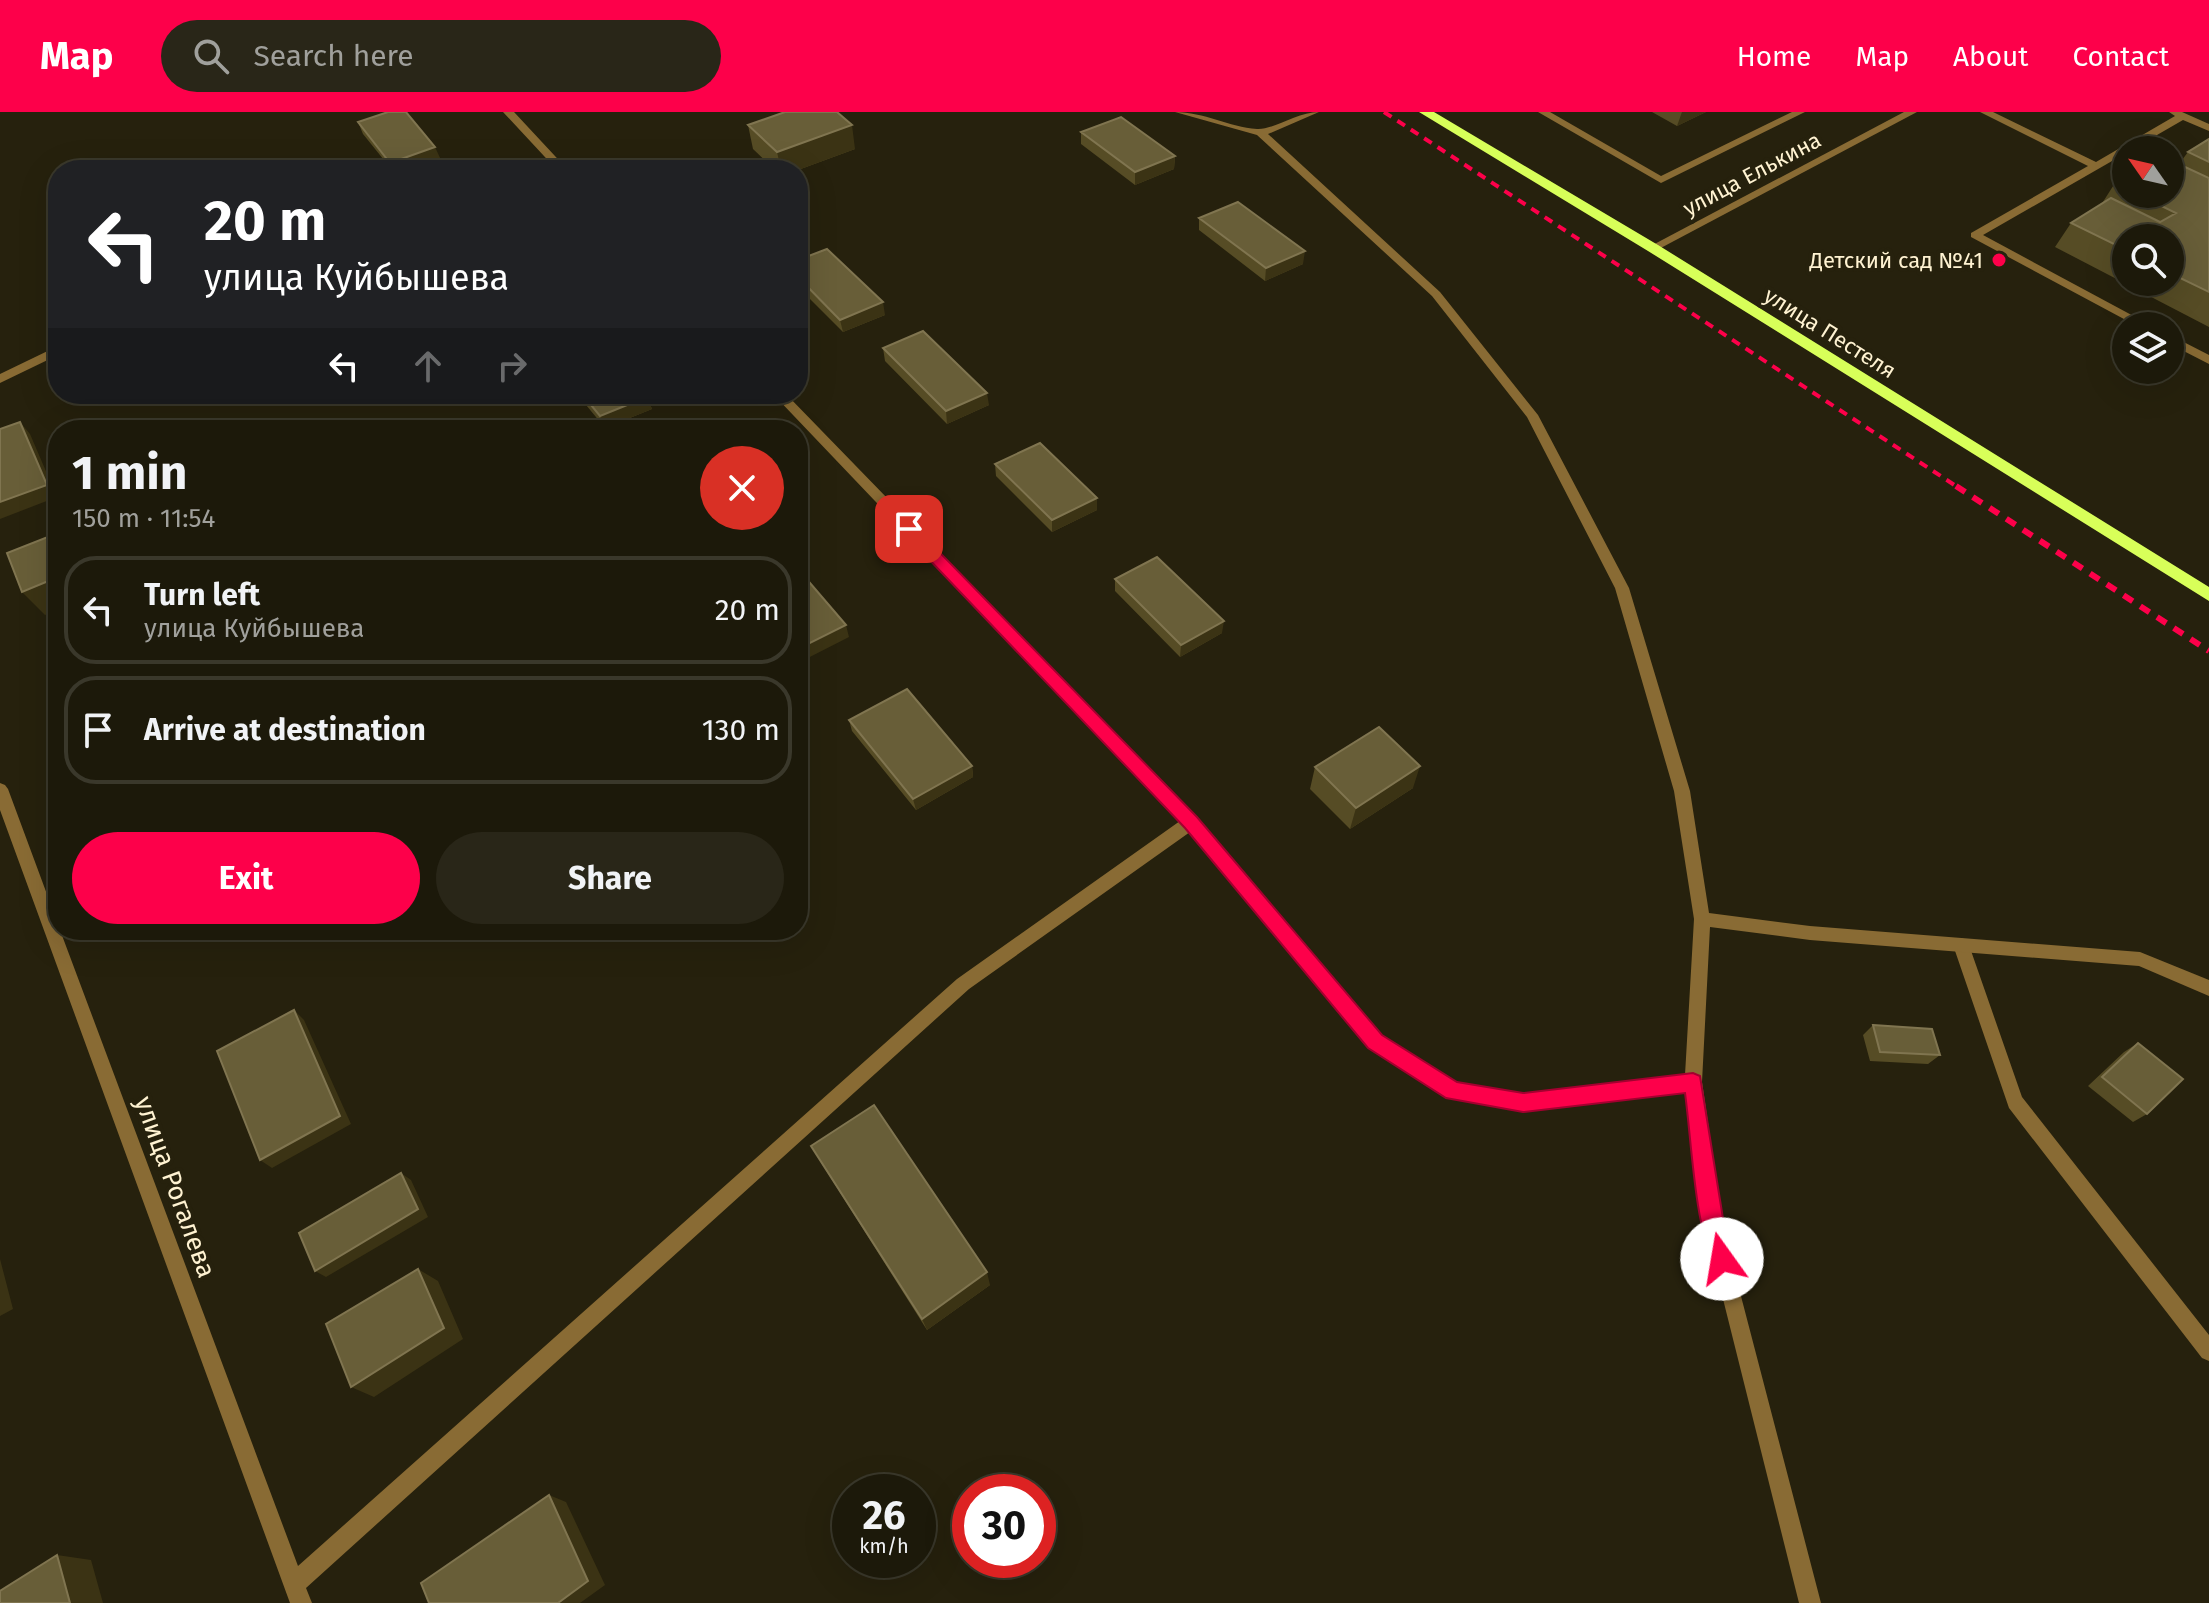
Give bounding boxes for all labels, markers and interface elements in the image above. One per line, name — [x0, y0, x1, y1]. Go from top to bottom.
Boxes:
search box — [161, 20, 721, 92]
text: Map — [40, 33, 113, 79]
icon: search — [189, 34, 233, 78]
text: Search here — [253, 38, 414, 74]
text: Home — [1737, 40, 1811, 73]
text: Map — [1855, 40, 1909, 73]
text: About — [1953, 40, 2028, 73]
text: Contact — [2072, 40, 2169, 73]
street label: улица Елькина — [1678, 126, 1826, 222]
north arrow — [2112, 136, 2184, 208]
map controls — [2112, 136, 2184, 384]
text: 20 m — [204, 188, 326, 255]
icon: left — [72, 192, 176, 296]
button: search — [2112, 224, 2184, 296]
place label: Детский сад №41 — [1809, 247, 1983, 274]
marker: Детский сад №41 — [1990, 251, 2008, 269]
text: улица Куйбышева — [204, 256, 509, 300]
street label: улица Пестеля — [1759, 282, 1901, 384]
button: layers — [2112, 312, 2184, 384]
icon: left — [322, 344, 366, 388]
icon: ahead — [406, 344, 450, 388]
icon: right — [490, 344, 534, 388]
text: 1 min — [72, 444, 187, 502]
button: close — [700, 446, 784, 530]
pin — [875, 495, 943, 563]
text: 150 m · 11:54 — [72, 503, 215, 534]
icon: arrive — [887, 507, 931, 551]
text: Turn left — [144, 577, 260, 613]
icon: left — [76, 588, 120, 632]
text: 20 m — [715, 592, 780, 628]
text: улица Куйбышева — [144, 613, 364, 644]
icon: arrive — [76, 708, 120, 752]
text: Arrive at destination — [144, 712, 426, 748]
text: 130 m — [702, 712, 780, 748]
button: Exit — [72, 832, 420, 924]
button: Share — [436, 832, 784, 924]
street label: улица Рогалева — [128, 1092, 222, 1282]
position arrow — [1680, 1217, 1764, 1301]
speed limit sign: 30 — [952, 1474, 1056, 1578]
text: 26 — [862, 1492, 906, 1540]
text: km/h — [859, 1534, 909, 1558]

